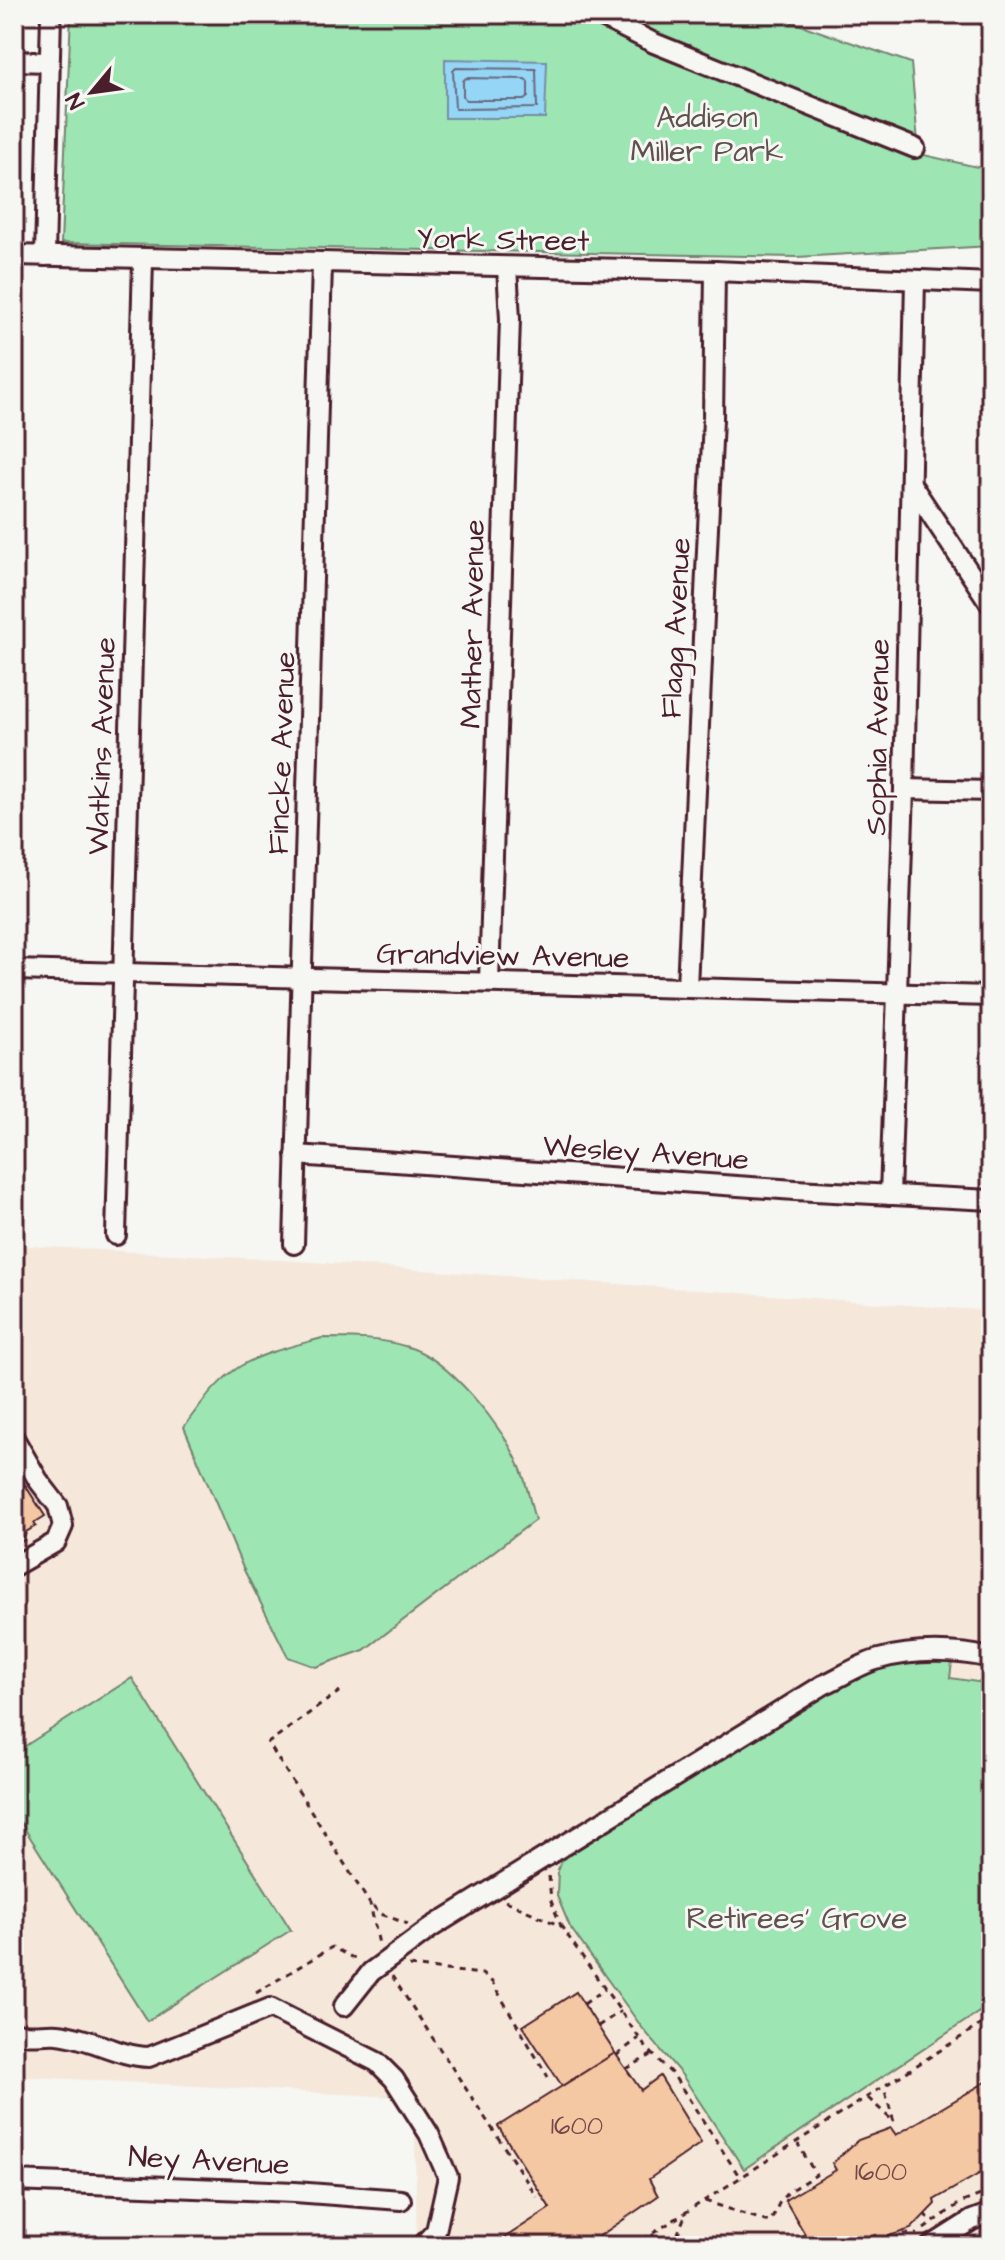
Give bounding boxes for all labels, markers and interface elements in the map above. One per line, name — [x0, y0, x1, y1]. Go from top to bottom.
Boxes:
north arrow — [52, 52, 132, 132]
text: N — [59, 87, 93, 115]
park label: Addison Miller Park — [631, 97, 783, 173]
street label: York Street — [416, 217, 590, 263]
street label: Mather Avenue — [450, 519, 496, 729]
street label: Flagg Avenue — [650, 536, 703, 720]
street label: Watkins Avenue — [77, 636, 127, 856]
street label: Sophia Avenue — [855, 638, 901, 836]
street label: Fincke Avenue — [257, 651, 307, 855]
street label: Grandview Avenue — [376, 933, 630, 979]
street label: Wesley Avenue — [541, 1125, 750, 1182]
park label: Retirees' Grove — [686, 1898, 908, 1940]
house number: 1600 — [551, 2108, 603, 2144]
street label: Ney Avenue — [127, 2136, 290, 2187]
house number: 1600 — [855, 2154, 907, 2190]

